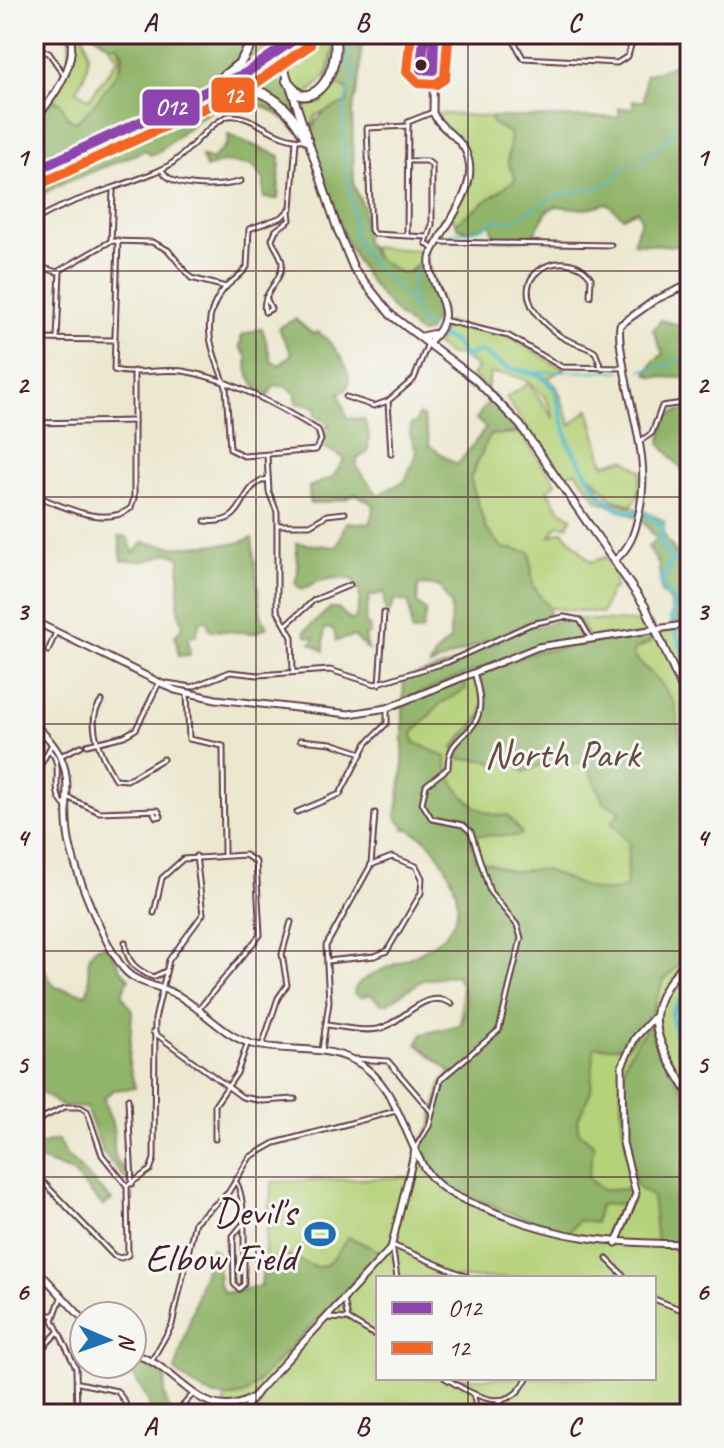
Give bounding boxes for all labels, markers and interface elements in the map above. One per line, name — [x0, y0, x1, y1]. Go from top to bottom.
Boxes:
text: A — [143, 6, 158, 39]
text: B — [355, 6, 371, 39]
text: C — [568, 6, 584, 39]
unlabelled marker — [413, 57, 429, 73]
line badge: 12 — [210, 76, 256, 114]
text: 12 — [223, 82, 245, 110]
line badge: O12 — [141, 88, 201, 127]
text: O12 — [156, 94, 189, 122]
text: 1 — [16, 141, 31, 174]
text: 1 — [696, 141, 711, 174]
text: 2 — [16, 368, 30, 401]
text: 2 — [696, 368, 710, 401]
text: 3 — [16, 595, 30, 628]
text: 3 — [696, 595, 710, 628]
park label: North Park — [484, 729, 642, 779]
text: 4 — [16, 821, 31, 854]
text: 4 — [696, 821, 711, 854]
text: 5 — [16, 1048, 30, 1081]
text: 5 — [696, 1048, 710, 1081]
place label: Devil's Elbow Field — [145, 1187, 302, 1283]
sports icon: Devil's Elbow Field — [303, 1217, 337, 1251]
text: 6 — [16, 1275, 30, 1308]
text: 6 — [696, 1275, 710, 1308]
legend — [376, 1276, 656, 1380]
text: O12 — [448, 1293, 484, 1323]
north arrow — [68, 1300, 148, 1380]
text: N — [113, 1333, 141, 1351]
text: 12 — [448, 1333, 472, 1363]
text: A — [143, 1410, 158, 1443]
text: B — [355, 1410, 371, 1443]
text: C — [568, 1410, 584, 1443]

